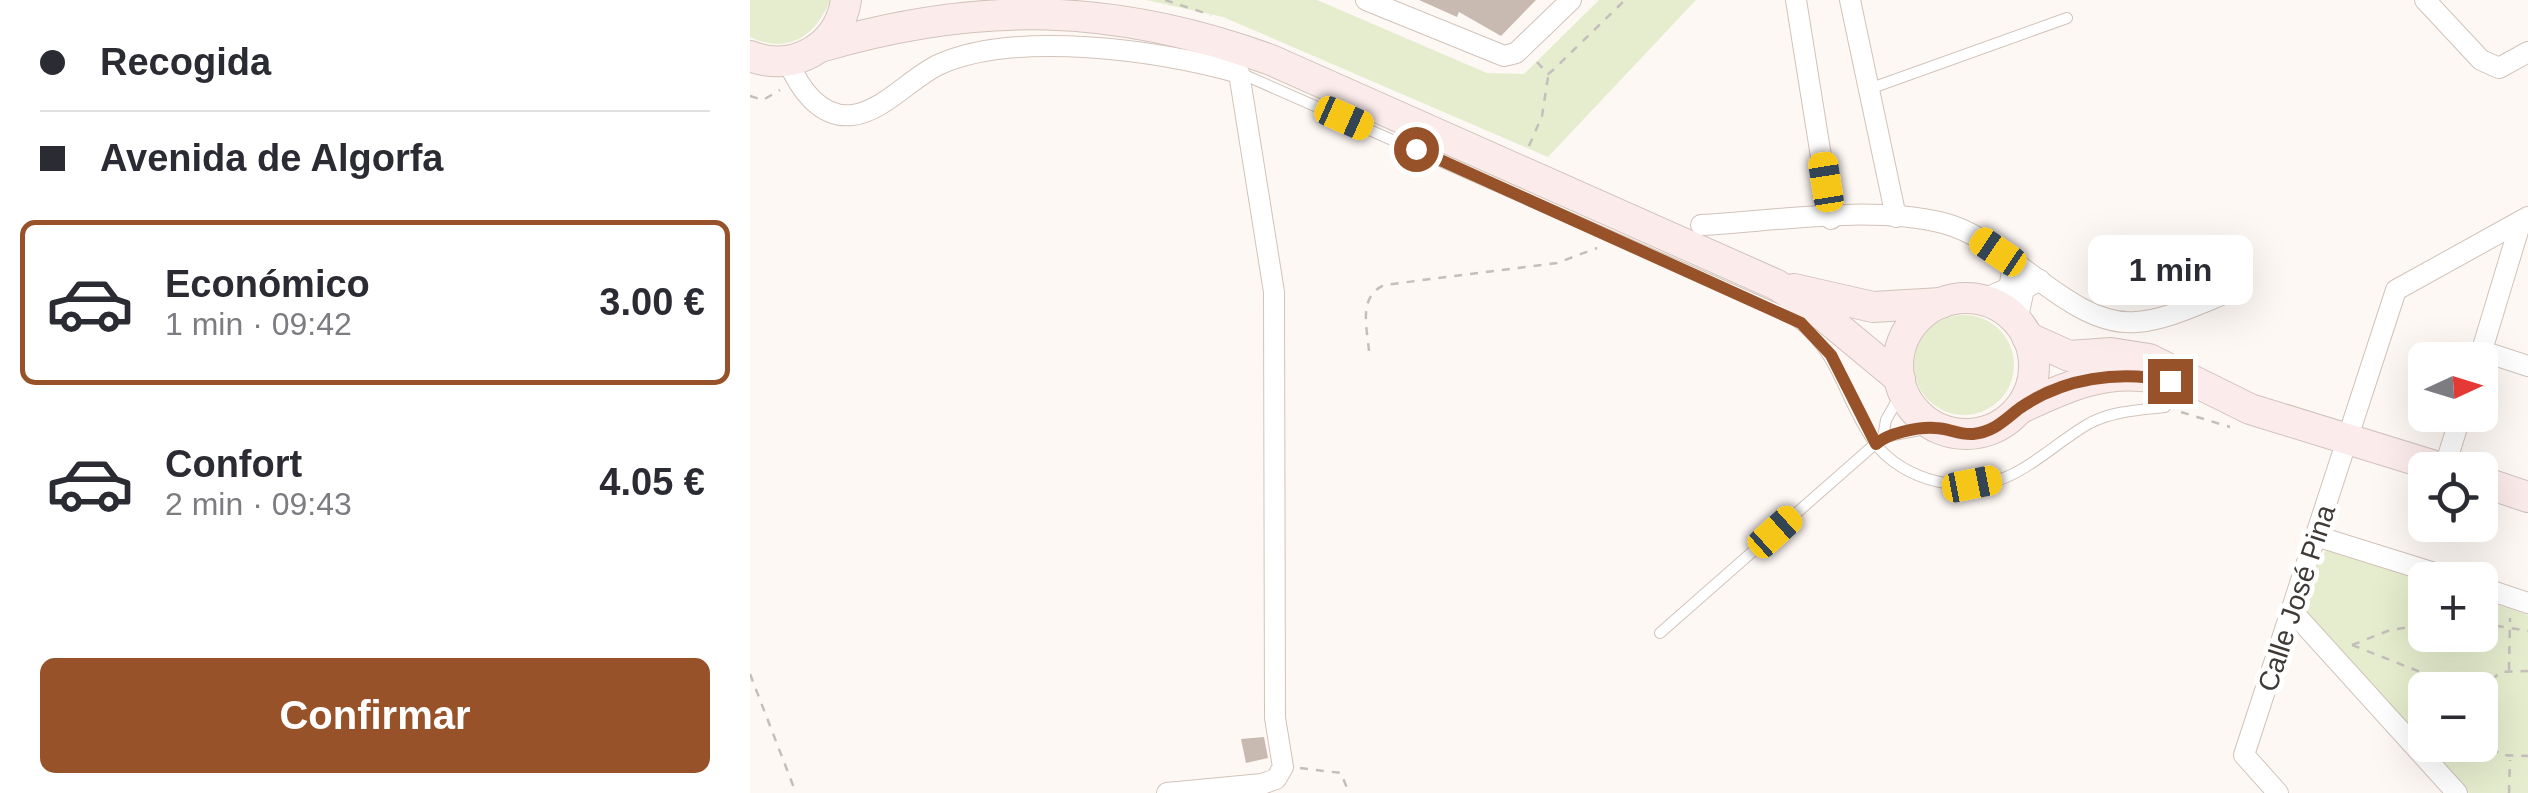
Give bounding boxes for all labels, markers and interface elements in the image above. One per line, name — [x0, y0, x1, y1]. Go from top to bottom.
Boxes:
text: Recogida — [100, 41, 271, 83]
car — [1310, 92, 1378, 144]
route start — [1394, 127, 1439, 172]
text: Avenida de Algorfa — [100, 137, 443, 179]
car — [1806, 150, 1846, 214]
car — [1965, 223, 2031, 281]
callout: 1 min — [2088, 236, 2252, 306]
text: 1 min — [2129, 252, 2212, 288]
icon: car — [45, 258, 135, 348]
text: Económico — [165, 263, 370, 305]
text: 3.00 € — [599, 281, 705, 323]
text: 1 min · 09:42 — [165, 306, 352, 342]
north arrow — [2408, 342, 2498, 432]
map controls — [2408, 342, 2498, 762]
route end — [2148, 359, 2193, 404]
icon: car — [45, 438, 135, 528]
text: Confort — [165, 443, 302, 485]
button: locate — [2408, 452, 2498, 542]
text: 4.05 € — [599, 461, 705, 503]
car — [1940, 464, 2004, 504]
text: 2 min · 09:43 — [165, 486, 352, 522]
street label: Calle José Pina — [2252, 500, 2341, 695]
car — [1743, 501, 1807, 563]
button: + — [2408, 562, 2498, 652]
button: Confirmar — [40, 658, 710, 773]
button: − — [2408, 672, 2498, 762]

